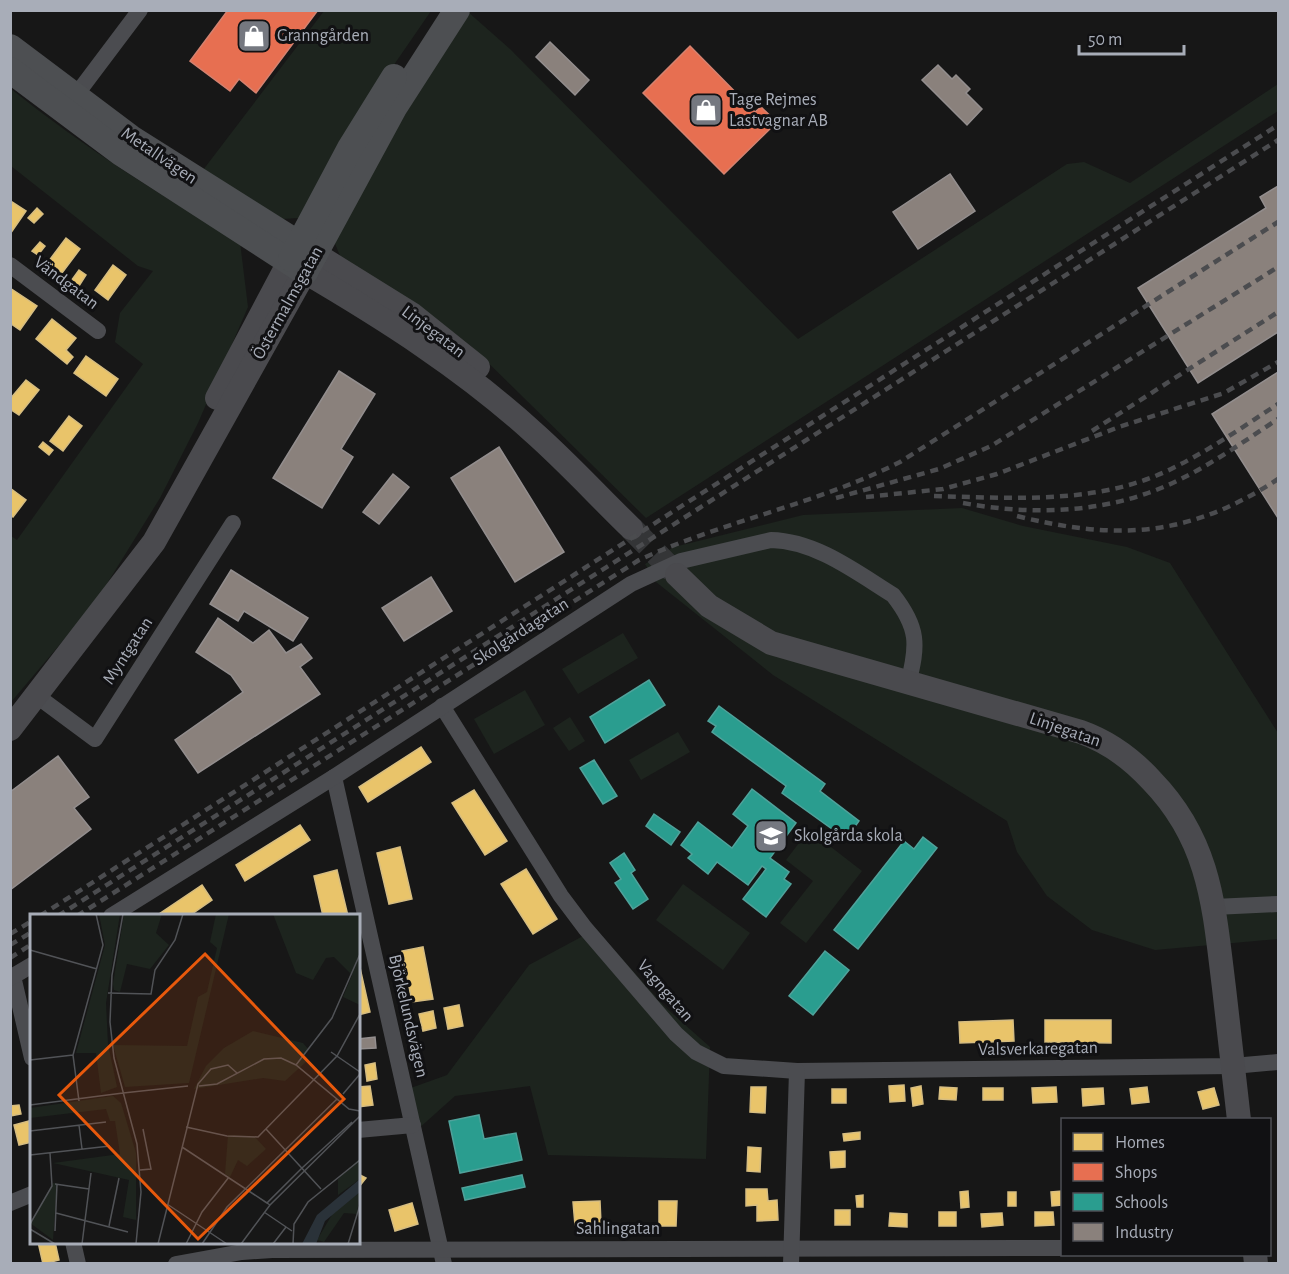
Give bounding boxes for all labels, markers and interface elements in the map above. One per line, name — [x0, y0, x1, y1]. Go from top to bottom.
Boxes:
shop icon: Granngården — [236, 18, 272, 54]
scale bar — [1079, 18, 1184, 56]
place label: Granngården — [277, 27, 369, 45]
text: 50 m — [1088, 31, 1122, 49]
place label: Tage Rejmes Lastvagnar AB — [729, 91, 828, 130]
shop icon: Tage Rejmes Lastvagnar AB — [688, 92, 724, 128]
street label: Metallvägen — [118, 124, 200, 188]
street label: Östermalmsgatan — [248, 243, 326, 362]
street label: Vändgatan — [30, 253, 102, 313]
street label: Linjegatan — [398, 303, 468, 361]
street label: Skolgårdagatan — [470, 595, 572, 669]
street label: Myntgatan — [100, 614, 156, 688]
street label: Linjegatan — [1027, 709, 1103, 751]
school or university icon: Skolgårda skola — [753, 818, 789, 854]
place label: Skolgårda skola — [794, 827, 903, 845]
inset map — [30, 914, 360, 1244]
street label: Björkelundsvägen — [385, 953, 431, 1079]
street label: Vagngatan — [633, 957, 697, 1025]
street label: Valsverkaregatan — [978, 1039, 1098, 1059]
legend — [1061, 1118, 1271, 1256]
text: Homes — [1115, 1134, 1165, 1152]
text: Shops — [1115, 1164, 1157, 1182]
text: Schools — [1115, 1194, 1168, 1212]
street label: Sahlingatan — [576, 1220, 660, 1238]
text: Industry — [1115, 1224, 1174, 1242]

